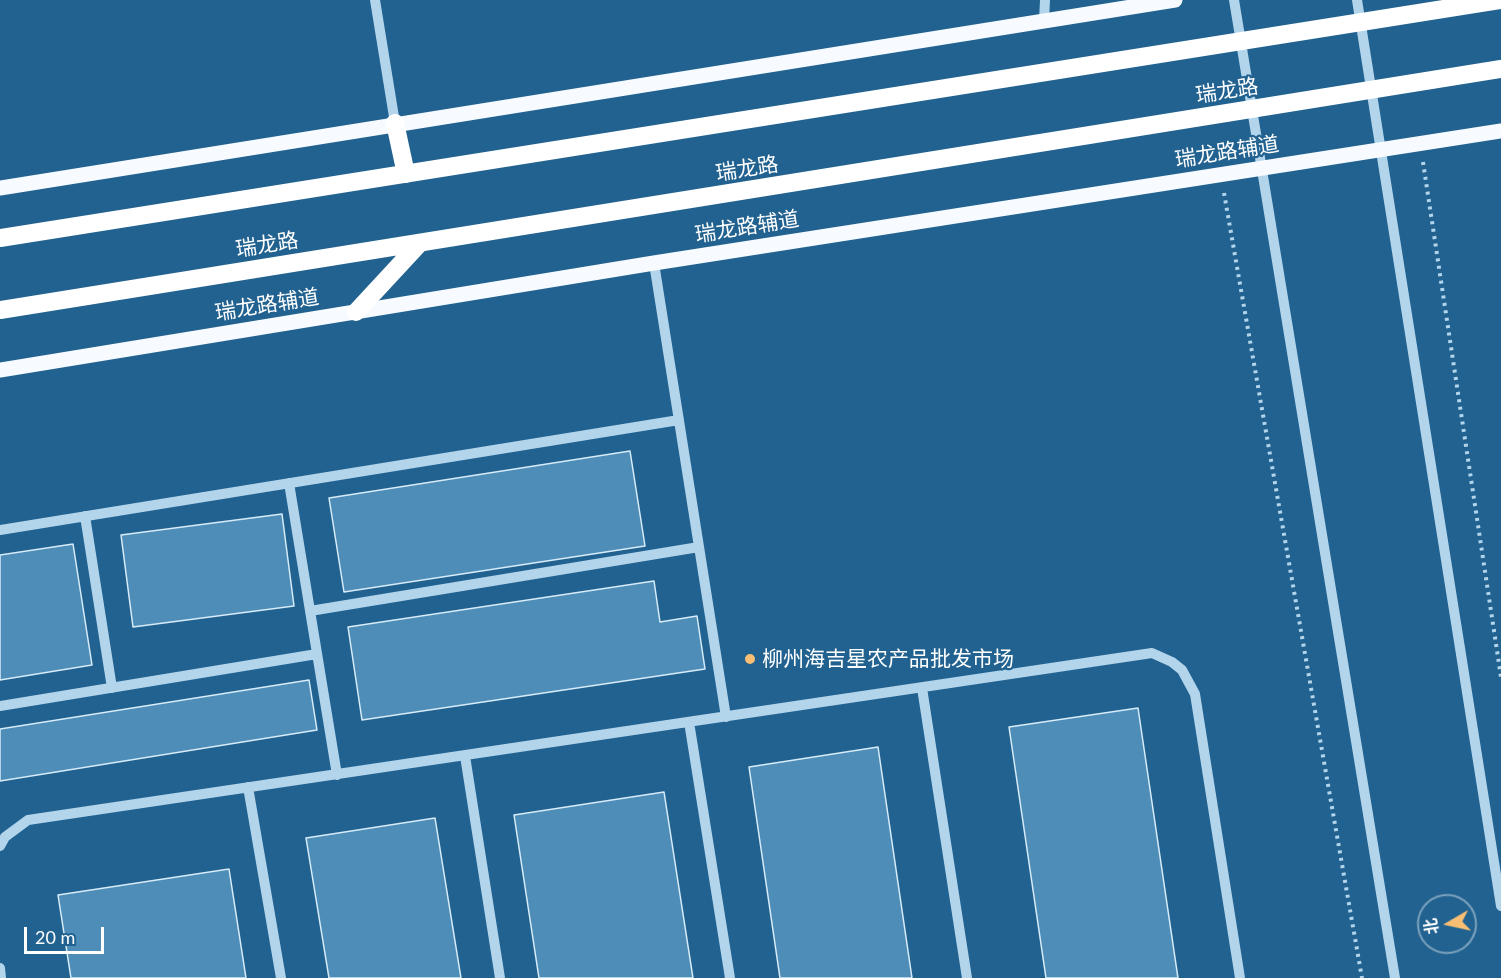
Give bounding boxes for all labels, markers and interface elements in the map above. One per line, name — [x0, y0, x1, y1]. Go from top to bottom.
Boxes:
street label: 瑞龙路 — [1194, 74, 1260, 108]
street label: 瑞龙路辅道 — [1173, 131, 1281, 173]
street label: 瑞龙路 — [714, 152, 780, 186]
street label: 瑞龙路辅道 — [693, 206, 801, 248]
street label: 瑞龙路 — [234, 228, 300, 262]
street label: 瑞龙路辅道 — [213, 284, 321, 326]
place label: 柳州海吉星农产品批发市场 — [762, 646, 1014, 672]
marker: 柳州海吉星农产品批发市场 — [743, 652, 757, 666]
north arrow — [1417, 894, 1477, 954]
scale bar — [27, 915, 106, 953]
text: 北 — [1420, 917, 1441, 936]
text: 20 m — [35, 926, 75, 948]

